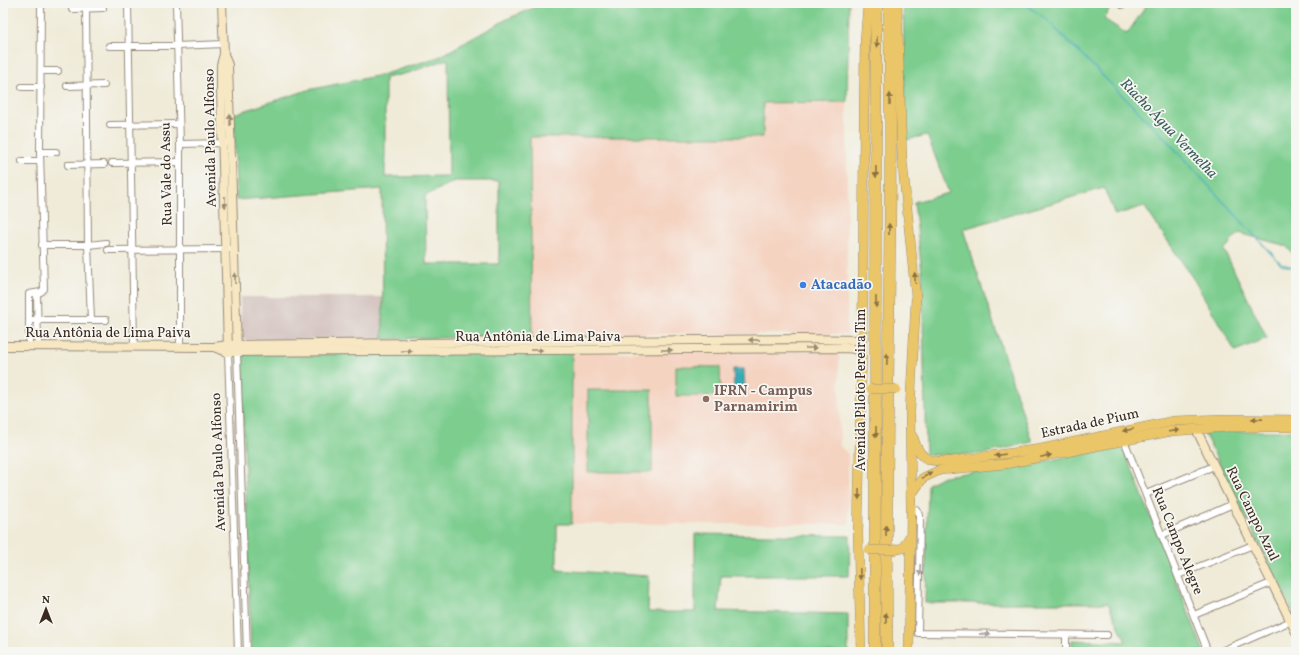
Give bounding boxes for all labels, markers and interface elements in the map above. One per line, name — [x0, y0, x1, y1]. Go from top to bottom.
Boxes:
one-way arrow — [874, 36, 880, 49]
street label: Avenida Paulo Alfonso — [200, 69, 222, 207]
water label: Riacho Água Vermelha — [1115, 74, 1221, 184]
one-way arrow — [887, 92, 893, 105]
one-way arrow — [227, 114, 234, 126]
street label: Rua Vale do Assu — [157, 122, 177, 226]
one-way arrow — [873, 166, 879, 179]
one-way arrow — [221, 196, 228, 208]
one-way arrow — [886, 222, 892, 235]
one-way arrow — [232, 271, 238, 284]
one-way arrow — [912, 271, 918, 284]
place label: Atacadão — [811, 276, 872, 295]
marker: Atacadão — [798, 280, 808, 290]
one-way arrow — [873, 296, 879, 309]
street label: Avenida Piloto Pereira Tim — [852, 309, 871, 471]
street label: Rua Antônia de Lima Paiva — [25, 324, 191, 343]
street label: Rua Antônia de Lima Paiva — [455, 328, 621, 347]
one-way arrow — [747, 337, 760, 343]
one-way arrow — [805, 345, 818, 351]
one-way arrow — [531, 347, 544, 353]
one-way arrow — [661, 347, 674, 353]
one-way arrow — [401, 348, 414, 354]
one-way arrow — [884, 352, 890, 365]
place label: IFRN - Campus Parnamirim — [714, 382, 812, 417]
street label: Avenida Paulo Alfonso — [207, 392, 231, 532]
marker: IFRN - Campus Parnamirim — [701, 394, 711, 404]
street label: Estrada de Pium — [1039, 404, 1141, 444]
one-way arrow — [1250, 416, 1263, 422]
one-way arrow — [873, 426, 879, 439]
one-way arrow — [1122, 427, 1134, 433]
one-way arrow — [1168, 428, 1180, 434]
one-way arrow — [994, 452, 1007, 458]
one-way arrow — [1040, 452, 1052, 458]
street label: Rua Campo Azul — [1221, 464, 1283, 564]
one-way arrow — [922, 472, 933, 479]
street label: Rua Campo Alegre — [1147, 484, 1207, 598]
one-way arrow — [856, 488, 862, 501]
one-way arrow — [883, 524, 889, 537]
one-way arrow — [917, 564, 923, 577]
one-way arrow — [856, 568, 863, 580]
north arrow — [26, 589, 66, 629]
text: N — [42, 593, 50, 608]
one-way arrow — [883, 611, 889, 624]
one-way arrow — [979, 631, 992, 637]

